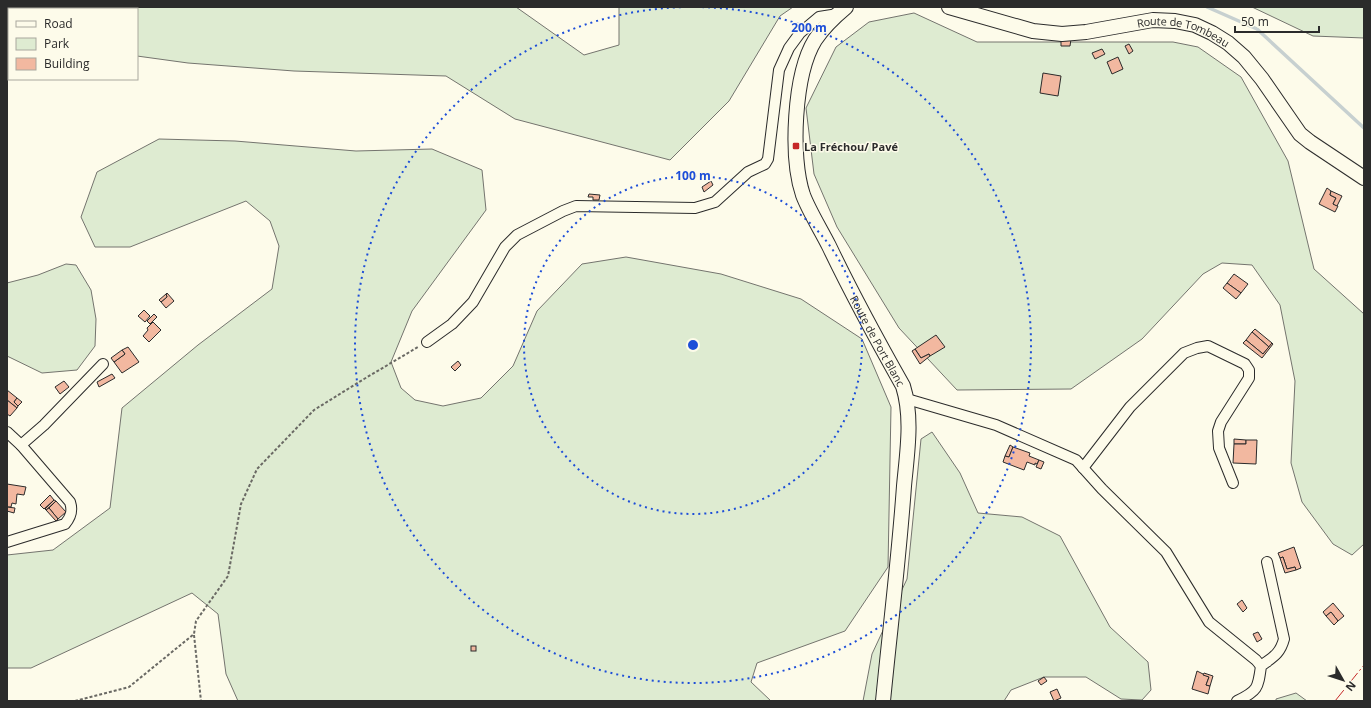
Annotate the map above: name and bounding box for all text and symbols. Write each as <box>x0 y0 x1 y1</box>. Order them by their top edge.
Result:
legend <box>8 8 138 80</box>
scale bar <box>1235 8 1319 34</box>
street label: Route de Tombeau <box>1135 12 1233 50</box>
text: 50 m <box>1241 13 1269 30</box>
text: Road <box>44 15 73 32</box>
text: 200 m <box>791 19 827 36</box>
text: Park <box>44 35 70 52</box>
text: Building <box>44 55 90 72</box>
place label: La Fréchou/ Pavé <box>804 139 898 154</box>
marker: La Fréchou/ Pavé <box>791 141 801 151</box>
text: 100 m <box>675 167 711 184</box>
street label: Route de Port Blanc <box>847 293 909 389</box>
centre of rings <box>686 338 700 352</box>
north arrow <box>1323 660 1363 700</box>
text: N <box>1343 678 1360 695</box>

